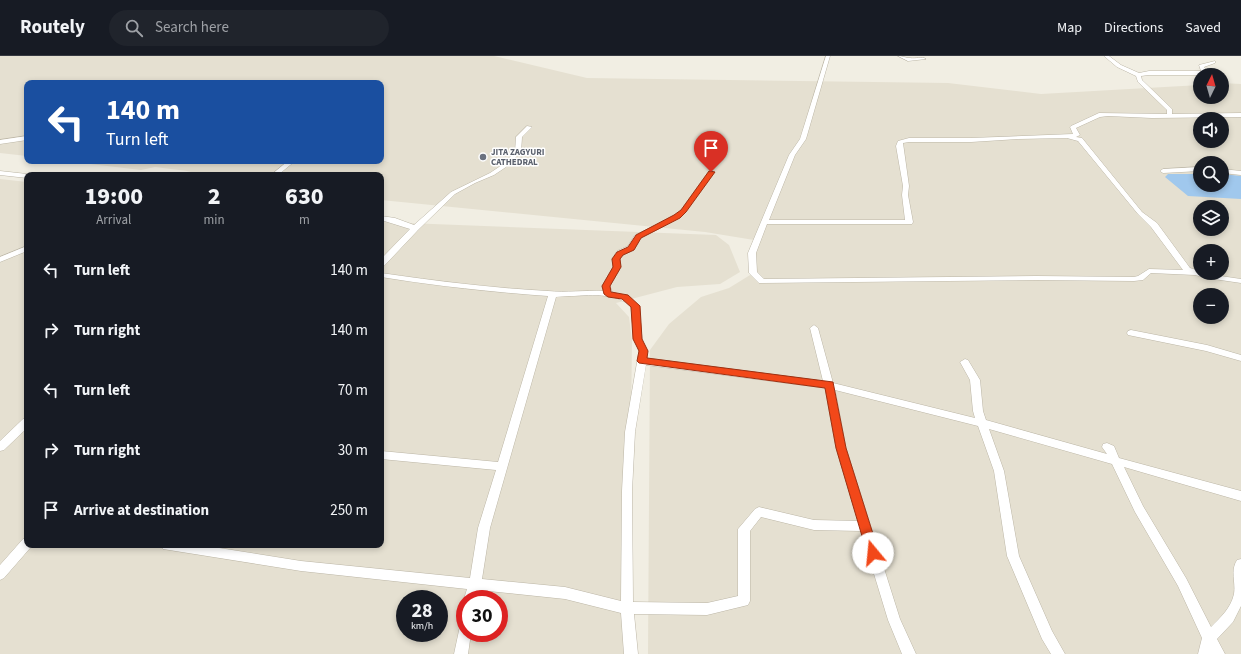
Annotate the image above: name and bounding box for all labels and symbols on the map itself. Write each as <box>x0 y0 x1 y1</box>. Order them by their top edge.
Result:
north arrow <box>1193 68 1229 104</box>
pin <box>694 131 728 172</box>
place label: JITA ZAGYURI CATHEDRAL <box>491 146 545 169</box>
marker: JITA ZAGYURI CATHEDRAL <box>478 152 488 162</box>
position arrow <box>852 532 894 574</box>
speed limit sign: 30 <box>456 590 508 642</box>

